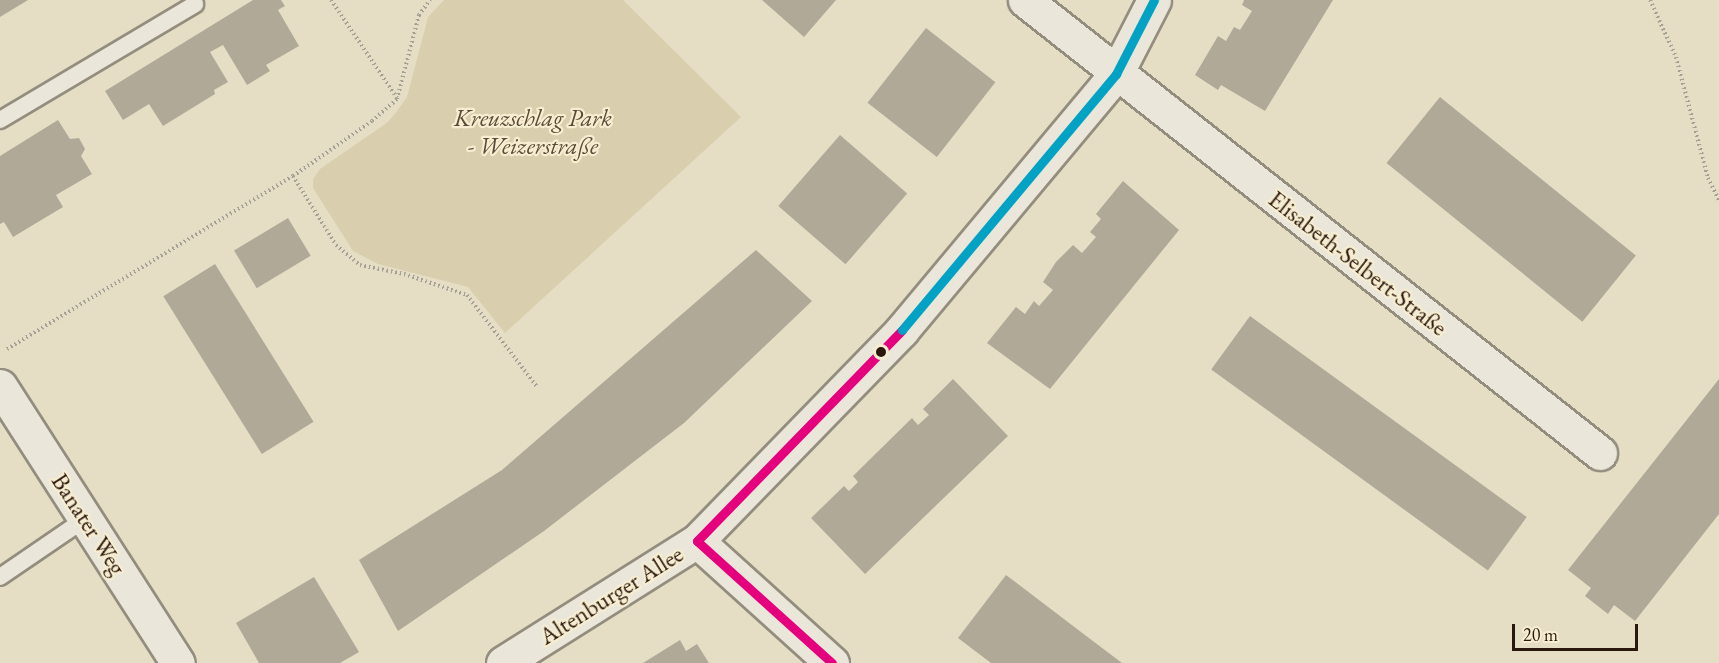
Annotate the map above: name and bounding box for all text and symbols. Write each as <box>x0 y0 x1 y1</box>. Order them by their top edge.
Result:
park label: Kreuzschlag Park - Weizerstraße <box>454 104 612 160</box>
street label: Elisabeth-Selbert-Straße <box>1263 184 1453 342</box>
unlabelled marker <box>875 346 887 358</box>
street label: Banater Weg <box>46 468 132 580</box>
street label: Altenburger Allee <box>534 539 688 651</box>
scale bar <box>1515 612 1641 650</box>
text: 20 m <box>1523 623 1558 646</box>

